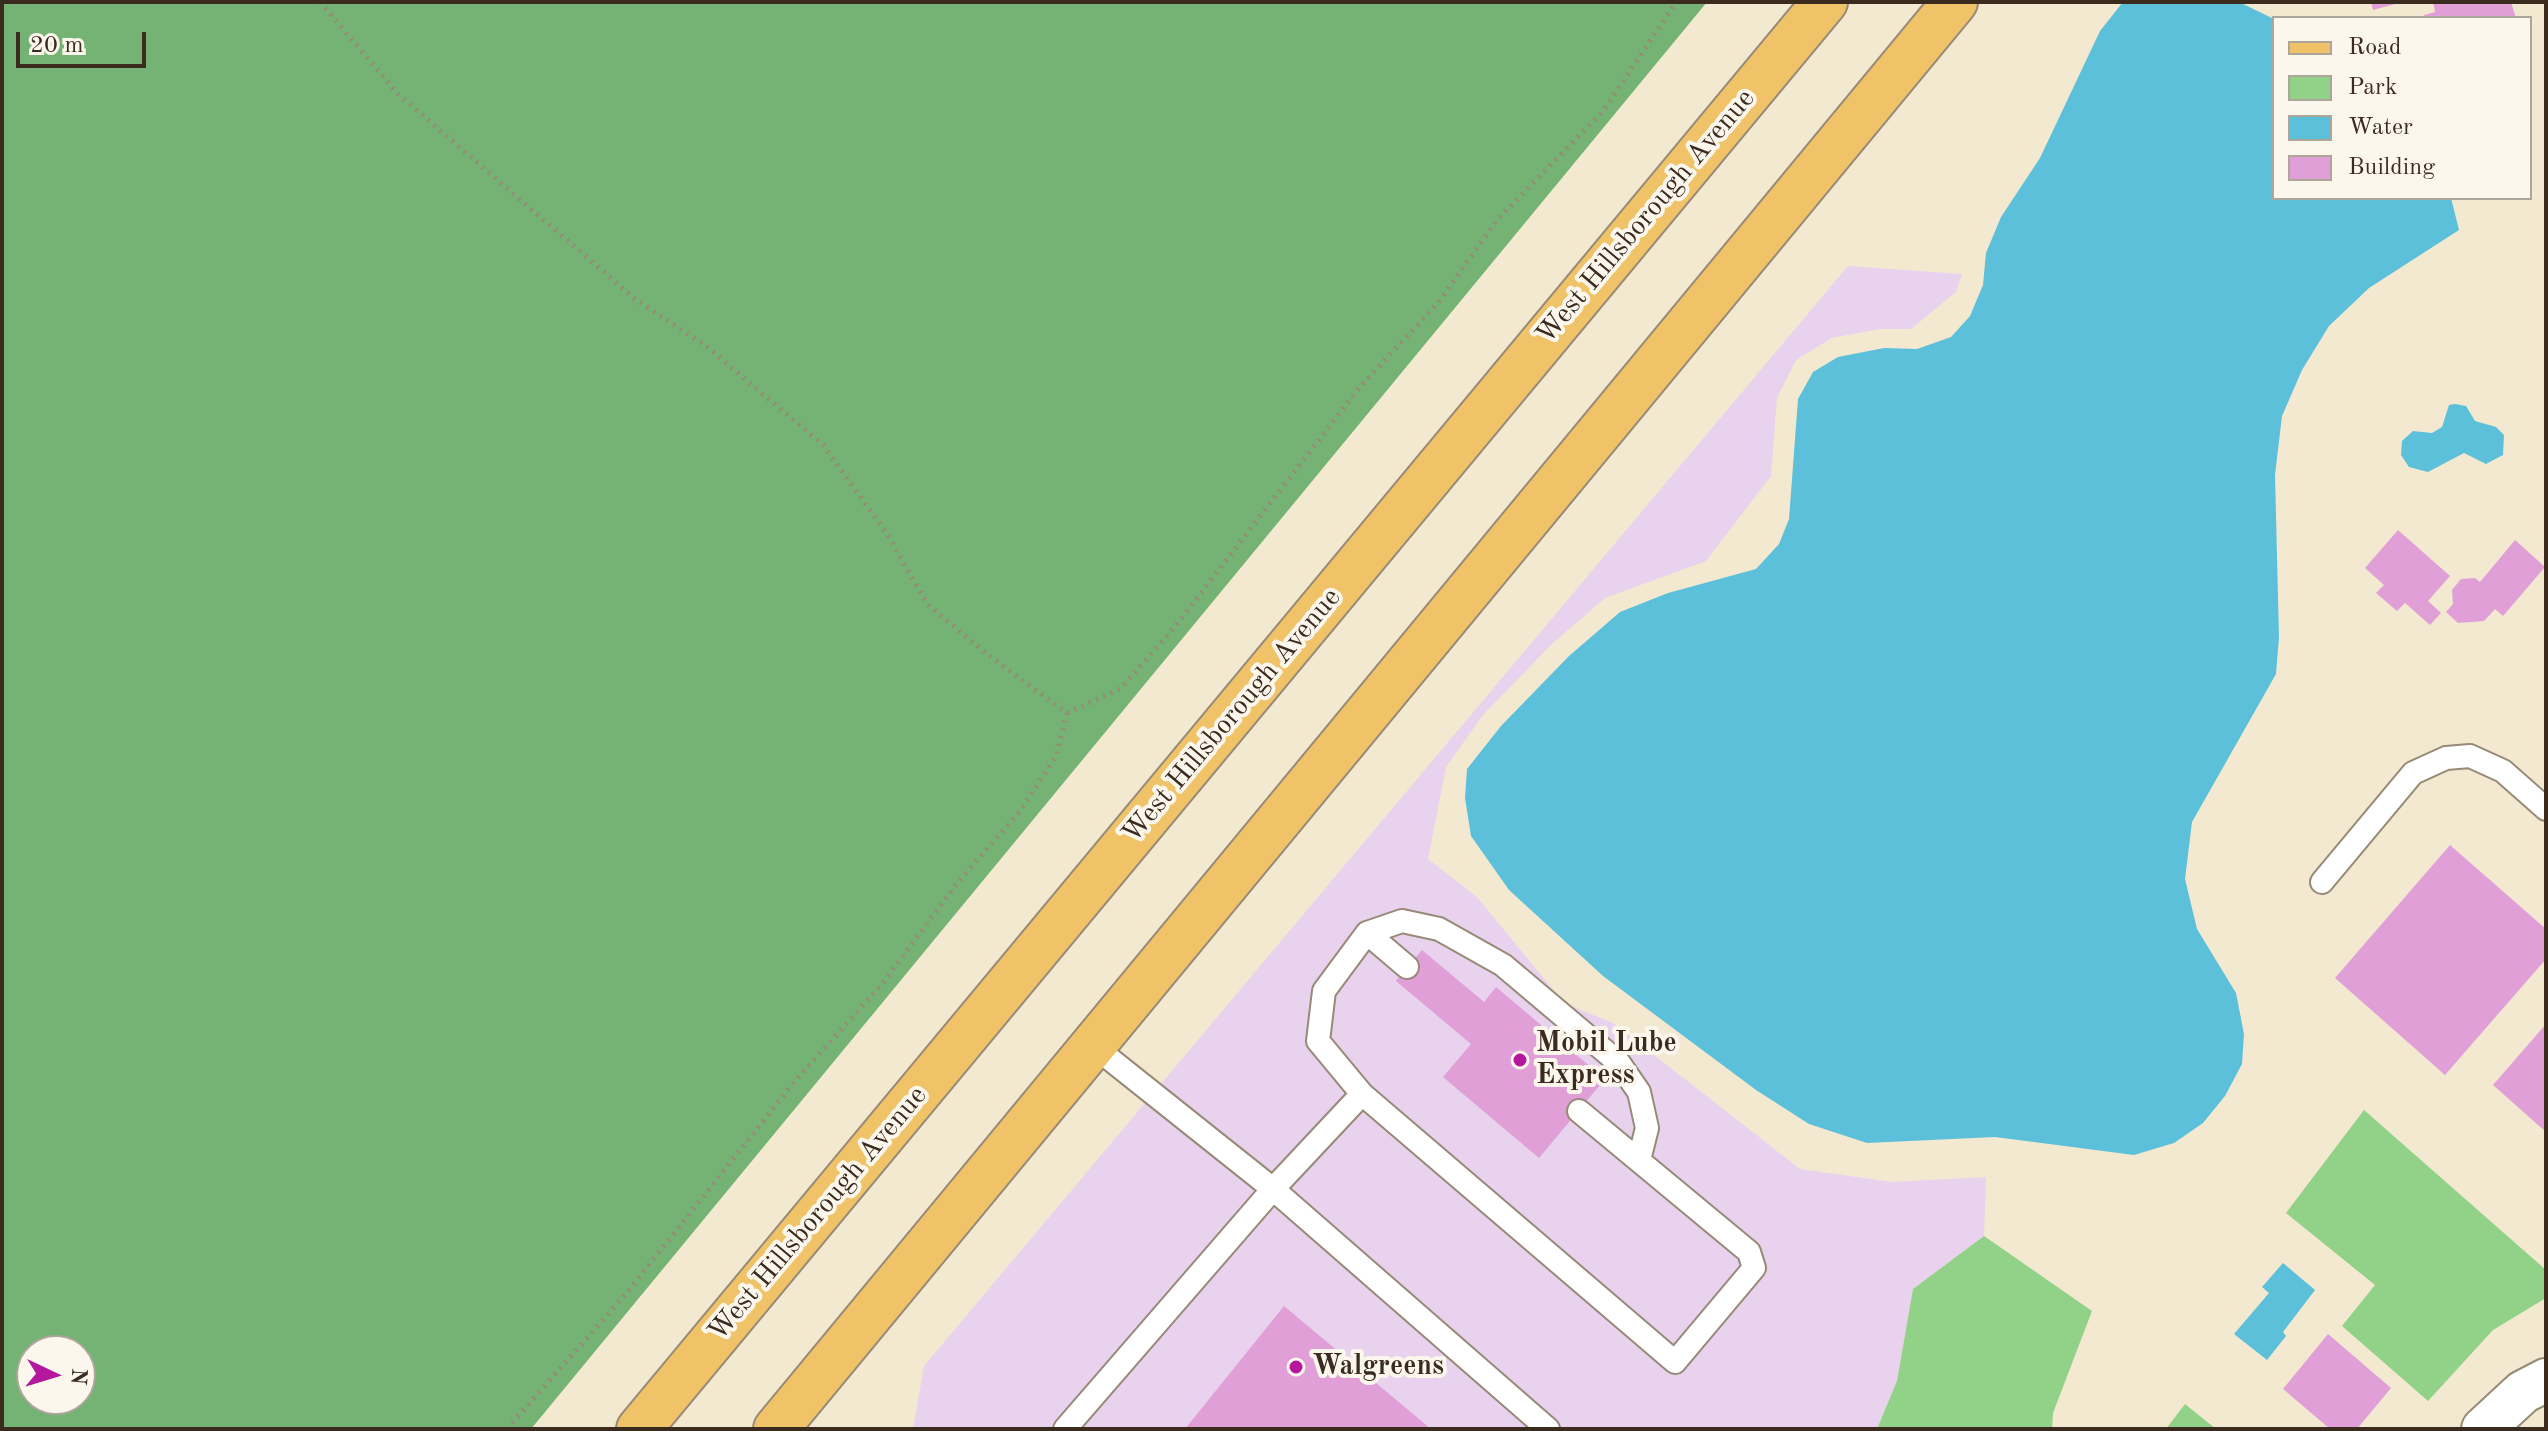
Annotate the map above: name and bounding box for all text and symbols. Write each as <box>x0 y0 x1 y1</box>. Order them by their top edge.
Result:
scale bar <box>20 16 150 66</box>
legend <box>2272 16 2532 200</box>
text: 20 m <box>30 34 84 58</box>
text: Road <box>2348 36 2401 60</box>
text: Park <box>2348 76 2397 100</box>
street label: West Hillsborough Avenue <box>1529 83 1763 351</box>
text: Water <box>2348 116 2413 140</box>
text: Building <box>2348 156 2435 180</box>
street label: West Hillsborough Avenue <box>1115 582 1349 850</box>
place label: Mobil Lube Express <box>1536 1027 1677 1093</box>
marker: Mobil Lube Express <box>1511 1051 1529 1069</box>
street label: West Hillsborough Avenue <box>701 1080 935 1348</box>
north arrow <box>16 1335 96 1415</box>
place label: Walgreens <box>1312 1350 1444 1384</box>
marker: Walgreens <box>1287 1358 1305 1376</box>
text: N <box>66 1367 90 1386</box>

